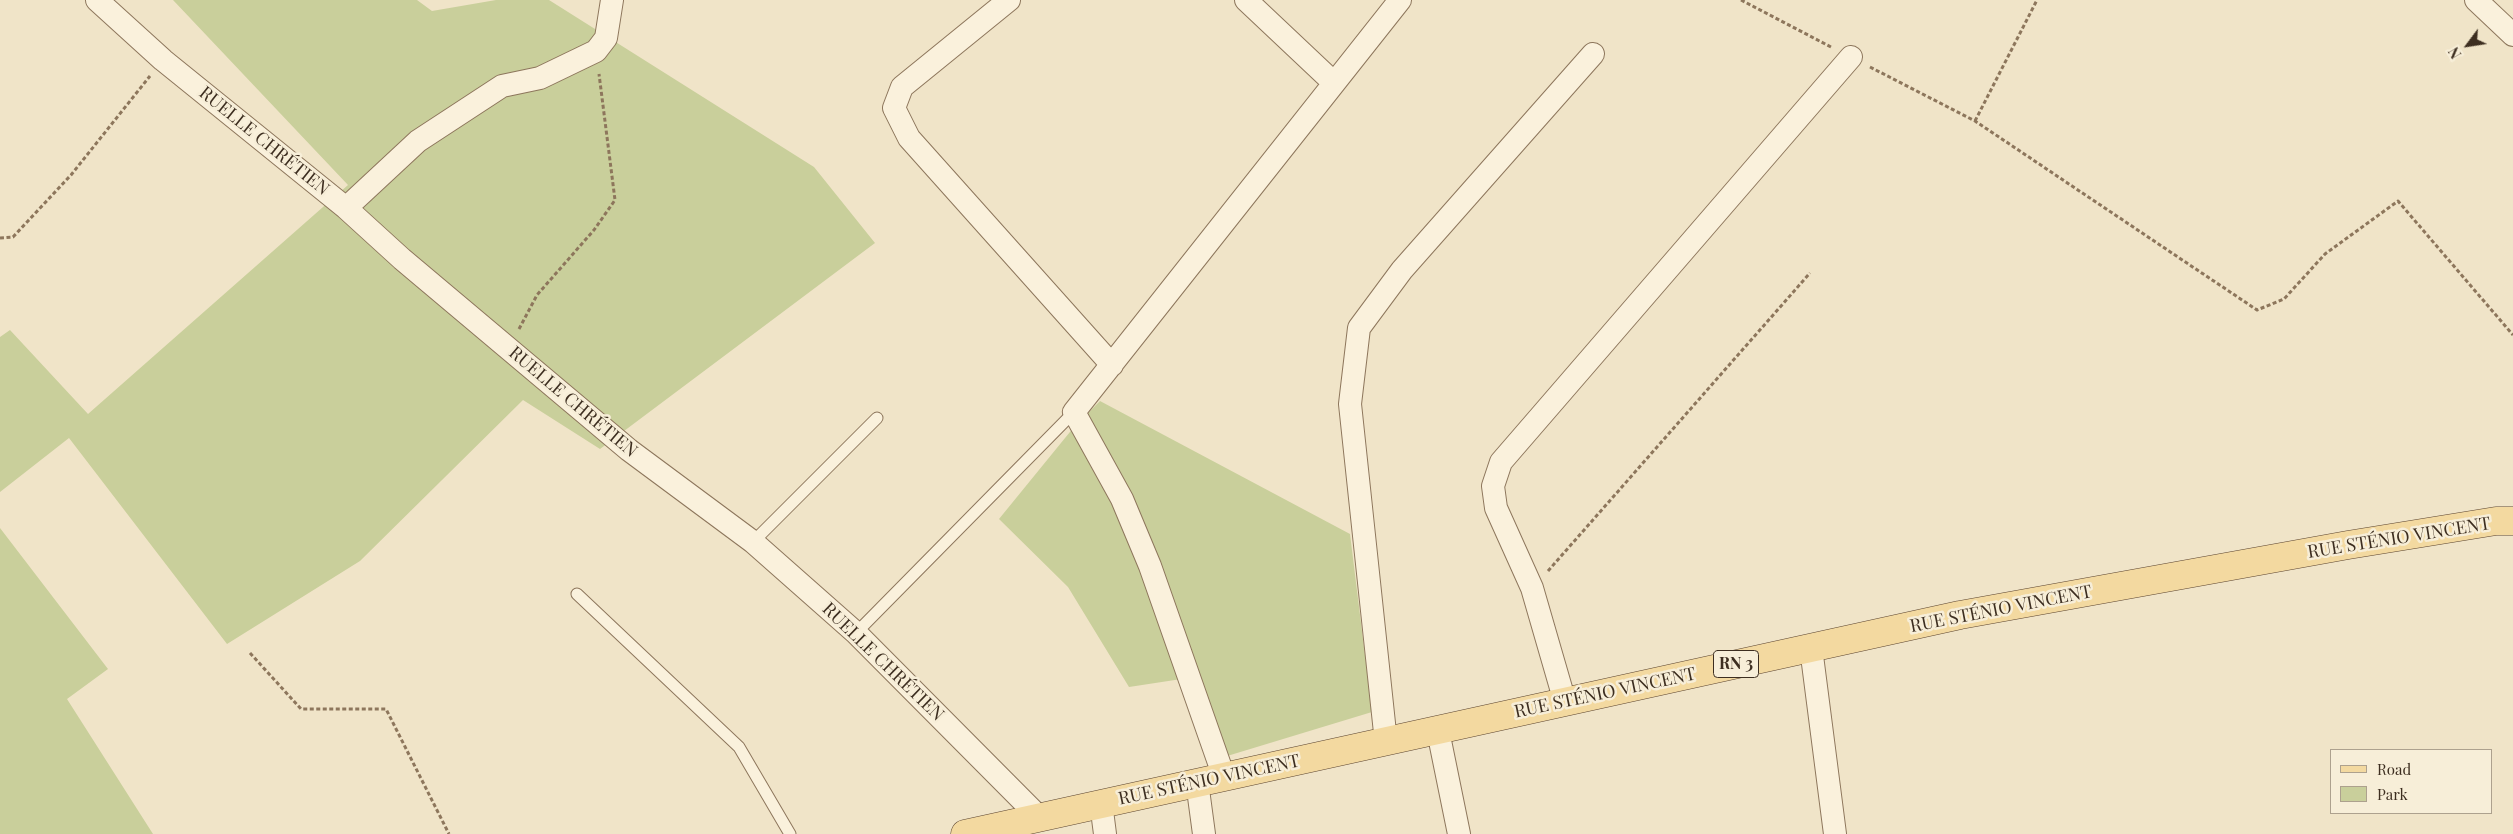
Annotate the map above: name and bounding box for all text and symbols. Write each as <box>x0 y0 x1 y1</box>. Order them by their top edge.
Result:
north arrow <box>2443 20 2493 70</box>
text: N <box>2444 44 2465 62</box>
street label: RUELLE CHRÉTIEN <box>195 82 333 200</box>
street label: RUELLE CHRÉTIEN <box>504 342 642 462</box>
street label: RUE STÉNIO VINCENT <box>2306 513 2492 563</box>
street label: RUE STÉNIO VINCENT <box>1908 581 2094 637</box>
street label: RUELLE CHRÉTIEN <box>818 598 948 726</box>
road number: RN 3 <box>1714 651 1758 678</box>
street label: RUE STÉNIO VINCENT <box>1512 663 1698 723</box>
legend <box>2330 749 2493 814</box>
street label: RUE STÉNIO VINCENT <box>1116 750 1302 810</box>
text: Road <box>2377 759 2411 779</box>
text: Park <box>2377 784 2408 804</box>

